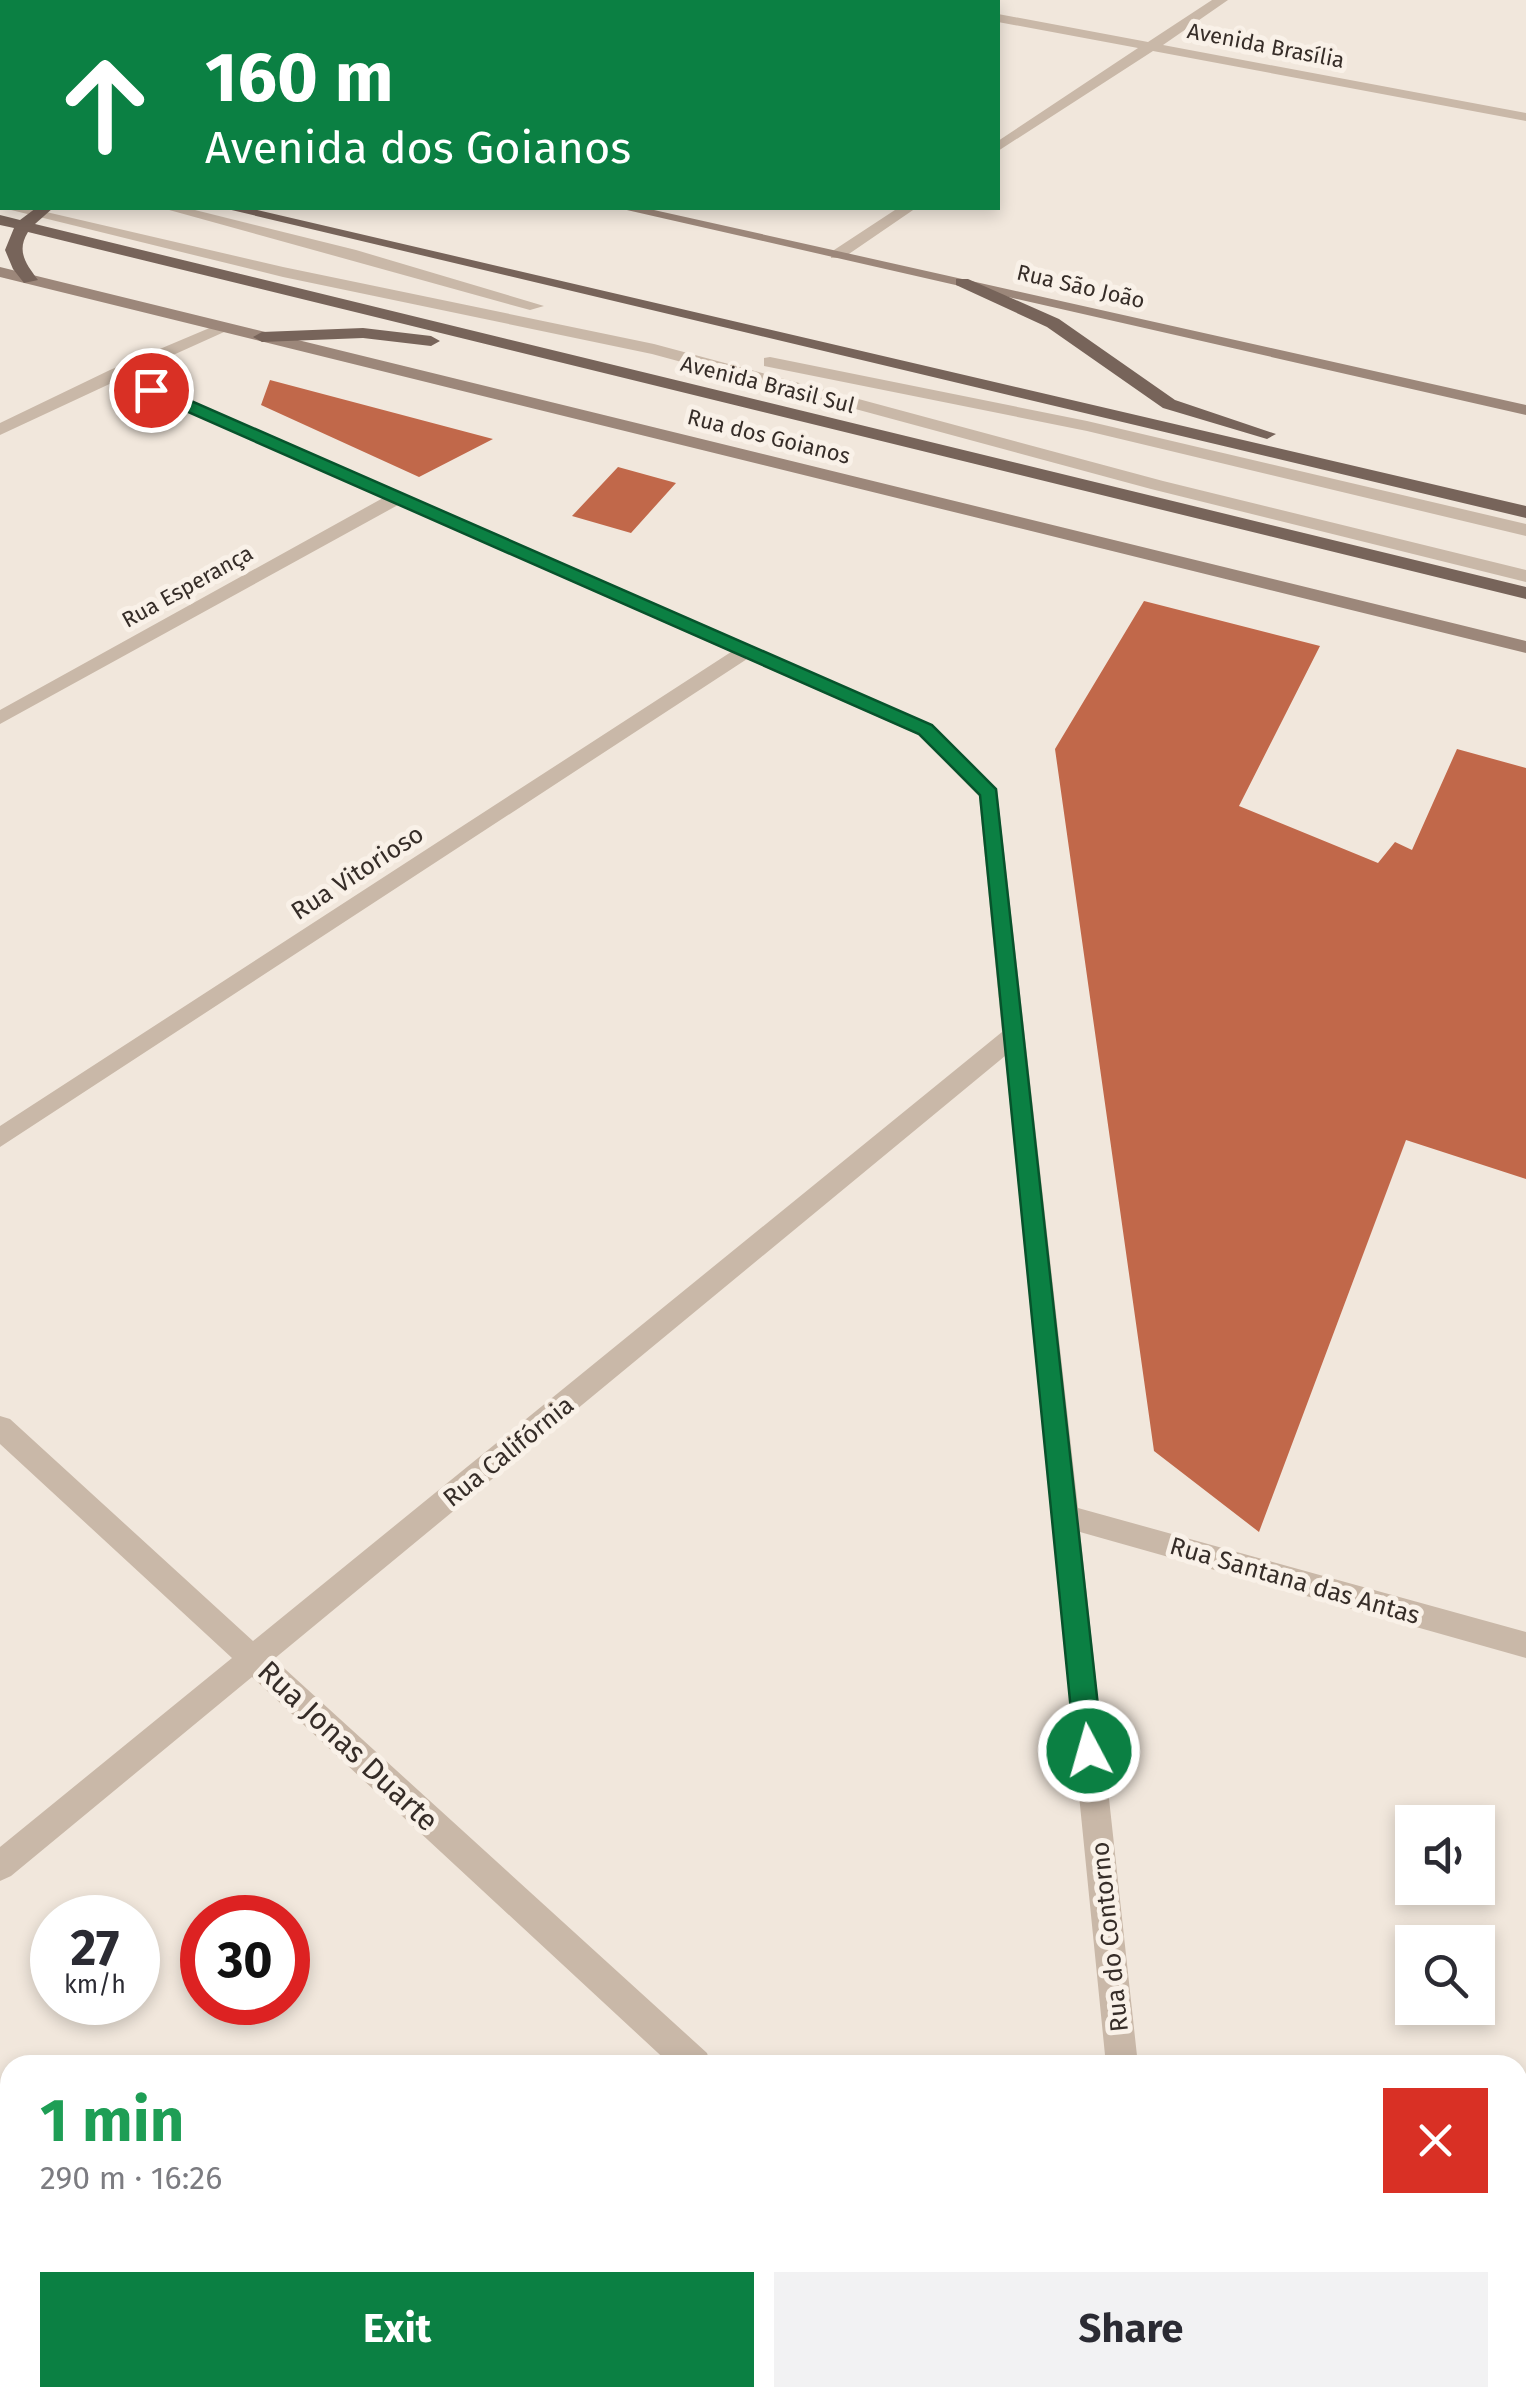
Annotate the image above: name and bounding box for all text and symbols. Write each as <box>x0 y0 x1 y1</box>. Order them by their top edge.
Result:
street label: Avenida Brasília <box>1185 17 1347 74</box>
text: 160 m <box>205 36 394 120</box>
icon: ahead <box>40 40 170 170</box>
text: Avenida dos Goianos <box>205 121 631 175</box>
street label: Rua São João <box>1014 259 1148 314</box>
pin <box>109 348 194 433</box>
street label: Avenida Brasil Sul <box>678 350 858 419</box>
icon: arrive <box>124 363 179 418</box>
street label: Rua dos Goianos <box>685 403 853 470</box>
street label: Rua Esperança <box>117 539 258 634</box>
street label: Rua Vitorioso <box>286 819 429 927</box>
street label: Rua Califórnia <box>437 1390 580 1513</box>
street label: Rua Santana das Antas <box>1166 1531 1423 1631</box>
street label: Rua Jonas Duarte <box>250 1653 446 1839</box>
position arrow <box>1037 1699 1141 1803</box>
map controls <box>1395 1805 1495 2025</box>
button: sound <box>1395 1805 1495 1905</box>
street label: Rua do Contorno <box>1085 1840 1135 2033</box>
speed limit sign: 30 <box>180 1895 310 2025</box>
text: 27 <box>71 1918 119 1978</box>
button: search <box>1395 1925 1495 2025</box>
text: km/h <box>64 1970 126 2000</box>
text: 1 min <box>40 2085 184 2157</box>
button: close <box>1383 2088 1488 2193</box>
text: 290 m · 16:26 <box>40 2159 222 2197</box>
button: Exit <box>40 2272 754 2387</box>
button: Share <box>774 2272 1488 2387</box>

